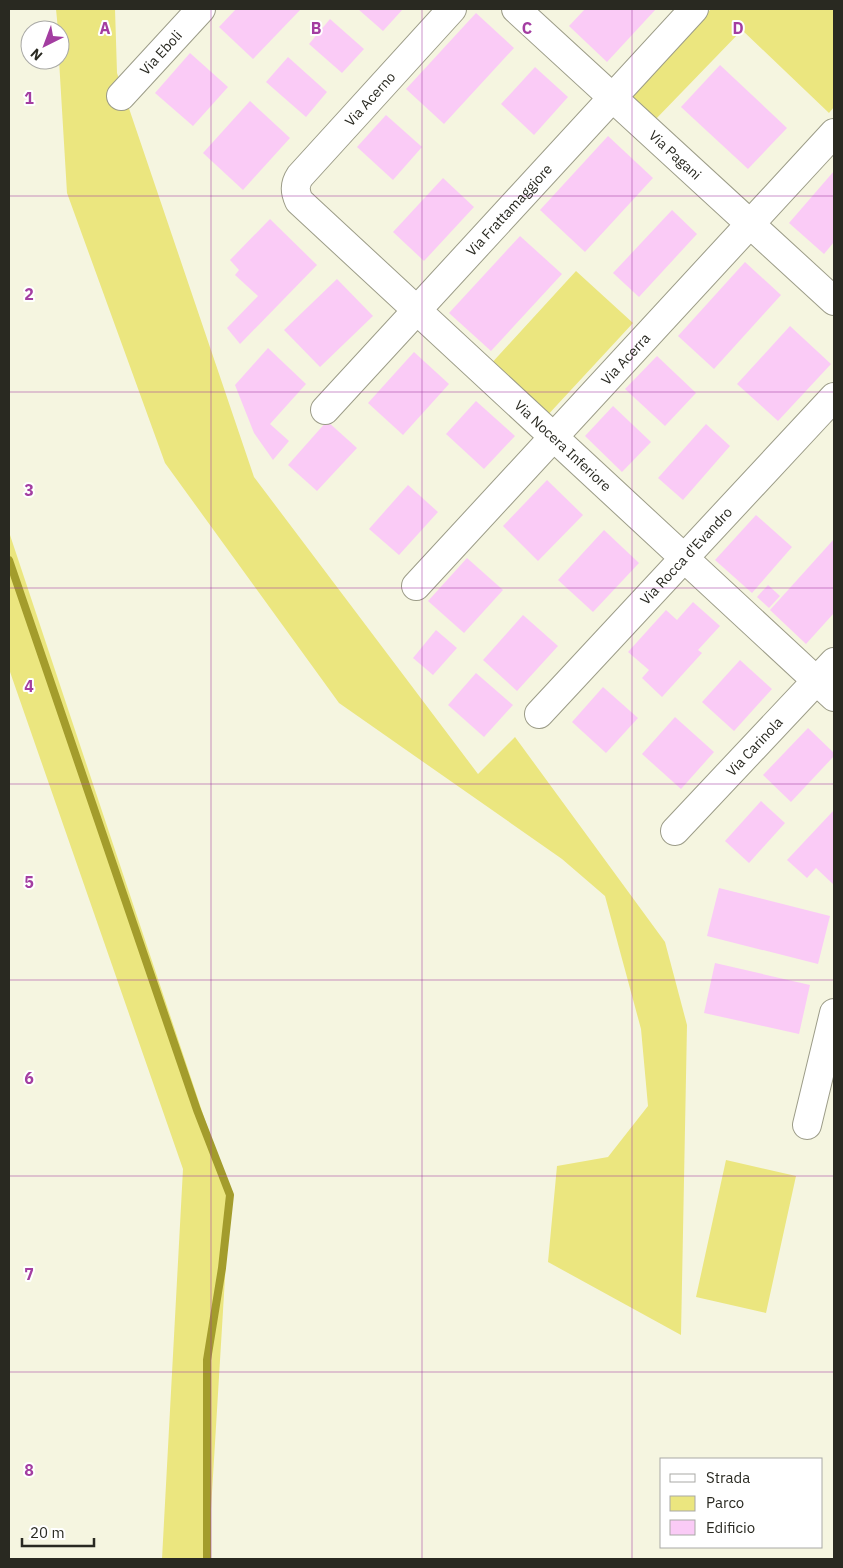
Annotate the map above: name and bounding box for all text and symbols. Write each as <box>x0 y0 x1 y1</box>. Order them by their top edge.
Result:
text: A <box>100 18 111 38</box>
text: B <box>311 18 322 38</box>
text: C <box>522 18 532 38</box>
text: D <box>732 18 744 38</box>
north arrow <box>20 20 70 70</box>
street label: Via Eboli <box>136 27 186 79</box>
text: N <box>27 45 46 65</box>
street label: Via Acerno <box>341 68 399 130</box>
text: 1 <box>24 88 34 108</box>
street label: Via Pagani <box>645 126 705 184</box>
street label: Via Frattamaggiore <box>462 160 556 260</box>
text: 2 <box>24 284 34 304</box>
street label: Via Acerra <box>597 329 654 389</box>
street label: Via Nocera Inferiore <box>511 396 615 495</box>
text: 3 <box>24 480 34 500</box>
street label: Via Rocca d'Evandro <box>636 503 736 609</box>
text: 4 <box>24 676 34 696</box>
street label: Via Carinola <box>722 713 787 780</box>
text: 5 <box>24 872 34 892</box>
text: 6 <box>24 1068 34 1088</box>
text: 7 <box>24 1264 34 1284</box>
legend <box>660 1458 823 1548</box>
text: 8 <box>24 1460 34 1480</box>
text: Strada <box>706 1468 750 1487</box>
text: Parco <box>706 1493 744 1512</box>
scale bar <box>22 1516 95 1548</box>
text: Edificio <box>706 1518 755 1537</box>
text: 20 m <box>30 1523 65 1542</box>

